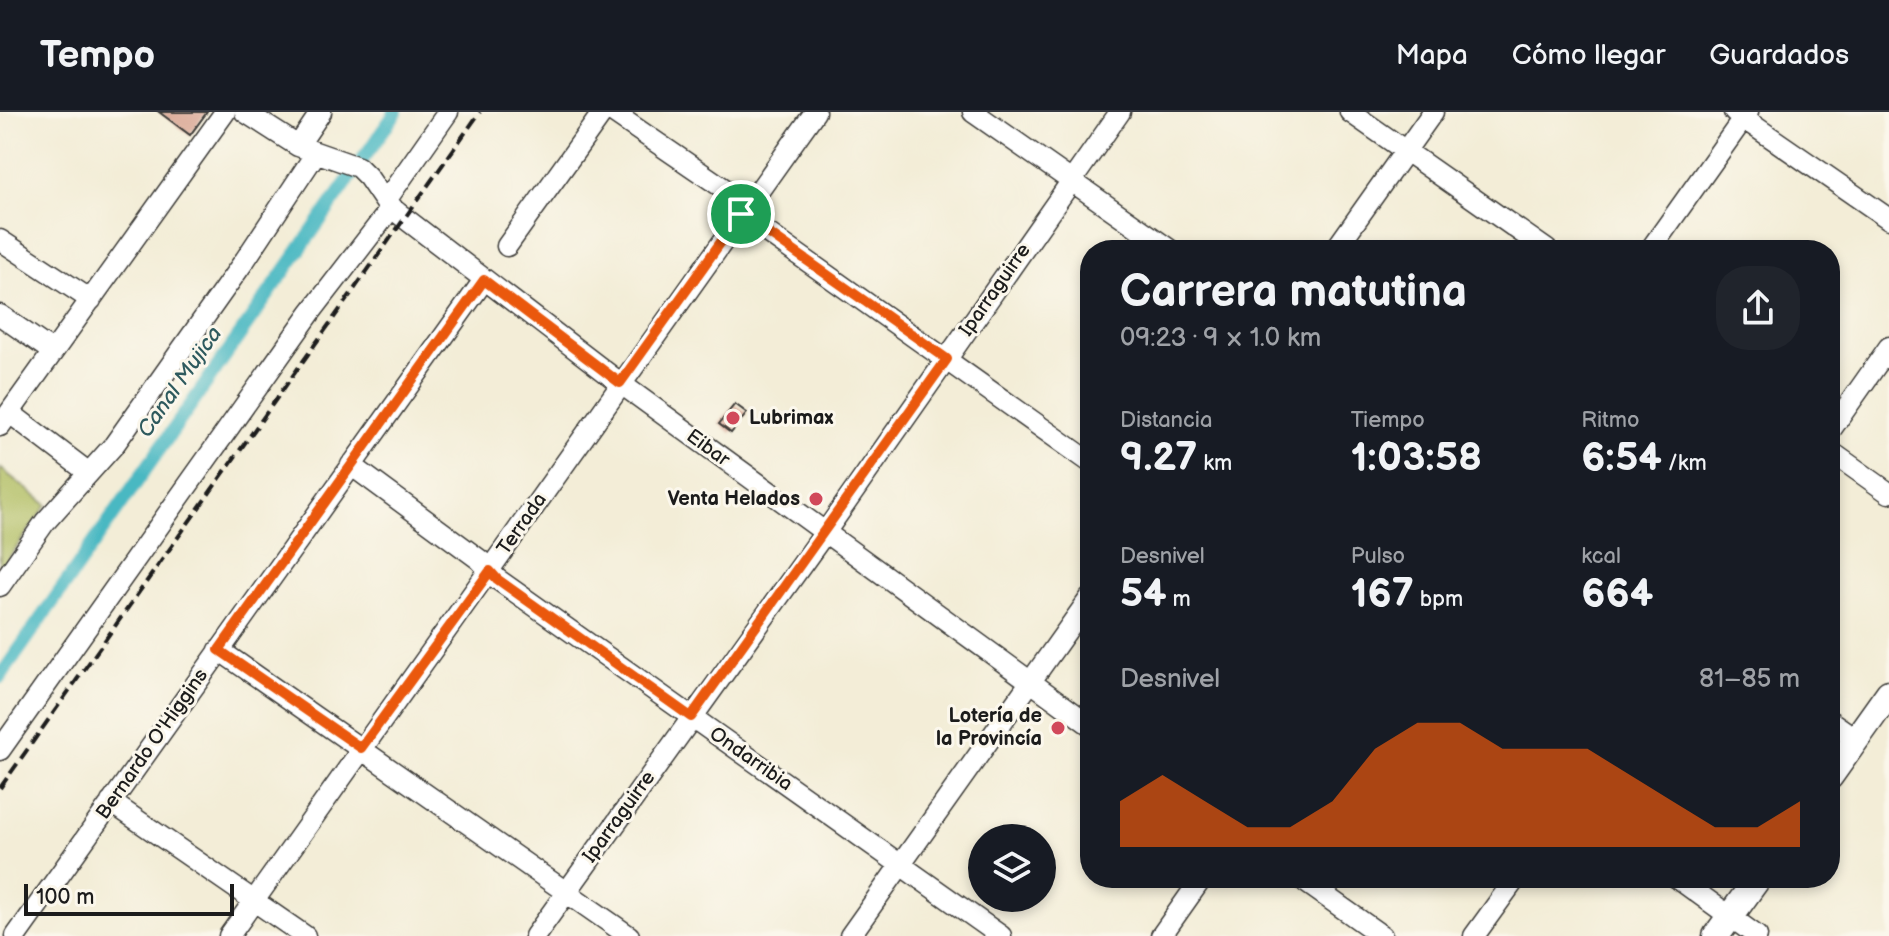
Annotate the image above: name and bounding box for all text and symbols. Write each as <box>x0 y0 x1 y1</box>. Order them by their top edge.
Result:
text: Tempo <box>40 33 155 78</box>
text: Mapa <box>1396 39 1468 72</box>
text: Cómo llegar <box>1512 39 1665 72</box>
text: Guardados <box>1709 39 1849 72</box>
pin <box>707 180 775 248</box>
icon: arrive <box>719 192 763 236</box>
street label: Iparraguirre <box>954 239 1036 341</box>
text: Carrera matutina <box>1120 266 1467 319</box>
button: share <box>1716 266 1800 350</box>
water label: Canal Mujica <box>132 321 228 443</box>
text: 09:23 · 9 × 1.0 km <box>1120 323 1321 354</box>
place label: Lubrimax <box>749 406 833 430</box>
text: Distancia <box>1120 407 1212 434</box>
text: Tiempo <box>1351 407 1425 434</box>
text: Ritmo <box>1581 407 1640 434</box>
marker: Lubrimax <box>724 409 742 427</box>
street label: Eibar <box>682 424 735 472</box>
text: 9.27 <box>1120 434 1197 482</box>
text: 1:03:58 <box>1351 434 1482 482</box>
text: 6:54 <box>1581 434 1662 482</box>
text: km <box>1197 450 1232 477</box>
text: /km <box>1662 450 1707 477</box>
place label: Venta Helados <box>668 487 800 511</box>
street label: Terrada <box>492 488 552 560</box>
marker: Venta Helados <box>807 490 825 508</box>
text: Desnivel <box>1120 543 1205 570</box>
text: Pulso <box>1351 543 1405 570</box>
text: kcal <box>1581 543 1621 570</box>
text: 54 <box>1120 570 1167 618</box>
text: 167 <box>1351 570 1414 618</box>
text: 664 <box>1581 570 1653 618</box>
text: m <box>1167 586 1191 613</box>
text: bpm <box>1414 586 1463 613</box>
street label: Bernardo O'Higgins <box>91 664 213 824</box>
text: Desnivel <box>1120 664 1220 695</box>
text: 81–85 m <box>1699 664 1800 695</box>
place label: Lotería de la Provincía <box>936 704 1042 751</box>
marker: Lotería de la Provincía <box>1049 719 1067 737</box>
street label: Ondarribia <box>705 722 797 796</box>
street label: Iparraguirre <box>578 766 660 868</box>
map controls <box>968 824 1056 912</box>
button: layers <box>968 824 1056 912</box>
scale bar <box>24 880 234 916</box>
text: 100 m <box>36 884 95 911</box>

